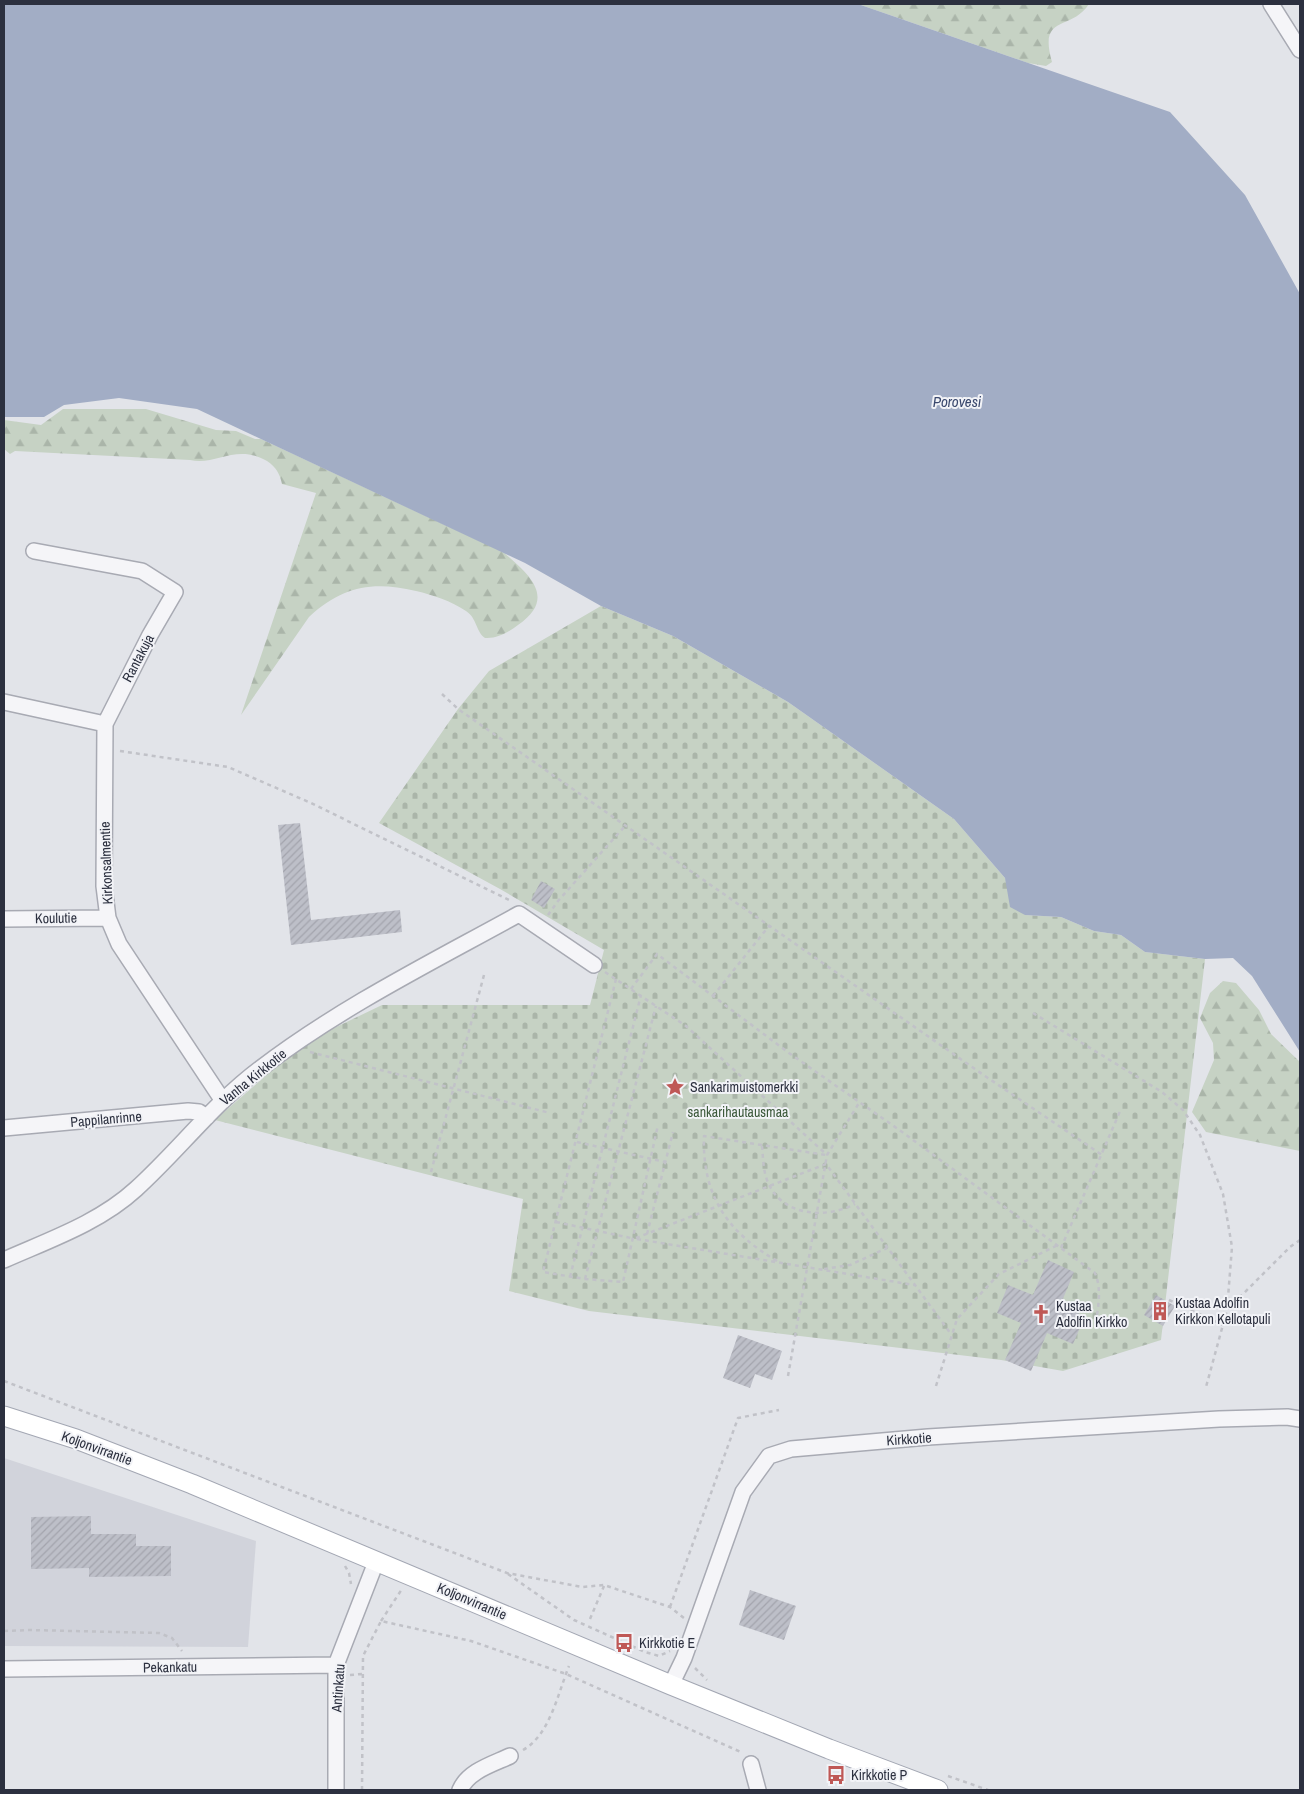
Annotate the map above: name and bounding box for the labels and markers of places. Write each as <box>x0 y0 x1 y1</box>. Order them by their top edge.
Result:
place icon: Sankarimuistomerkki <box>664 1076 686 1098</box>
place label: Sankarimuistomerkki <box>690 1078 798 1096</box>
place label: Kustaa Adolfin Kirkkon Kellotapuli <box>1175 1294 1271 1328</box>
place label: Kustaa Adolfin Kirkko <box>1055 1297 1127 1331</box>
building icon: Kustaa Adolfin Kirkkon Kellotapuli <box>1149 1300 1171 1322</box>
church icon: Kustaa Adolfin Kirkko <box>1030 1303 1052 1325</box>
bus stop icon: Kirkkotie E <box>613 1632 635 1654</box>
place label: Kirkkotie E <box>639 1634 695 1652</box>
bus stop icon: Kirkkotie P <box>825 1764 847 1786</box>
place label: Kirkkotie P <box>851 1766 907 1784</box>

